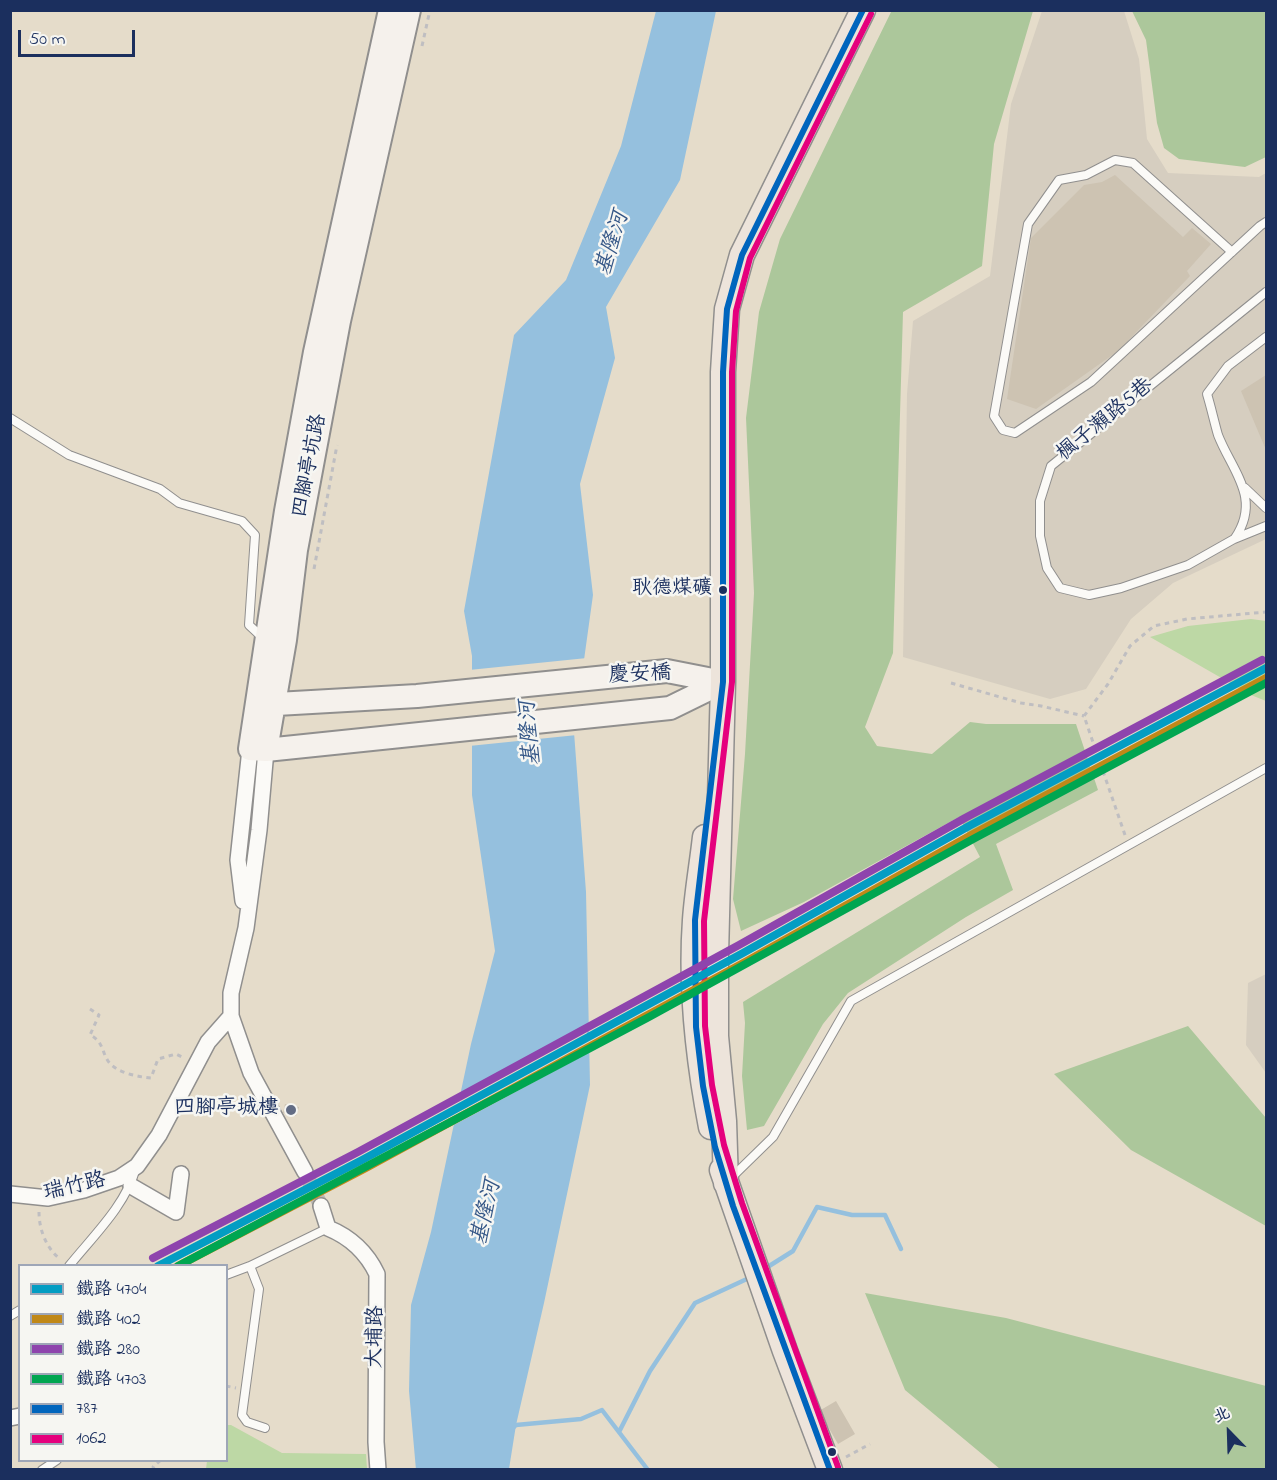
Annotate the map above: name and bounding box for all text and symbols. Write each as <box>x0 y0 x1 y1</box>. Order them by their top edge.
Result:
scale bar <box>21 18 138 56</box>
text: 50 m <box>29 27 66 53</box>
water label: 基隆河 <box>592 209 636 279</box>
street label: 楓子瀨路5巷 <box>1053 374 1159 468</box>
street label: 四腳亭坑路 <box>289 412 333 520</box>
place label: 耿德煤礦 <box>632 578 712 602</box>
marker: 耿德煤礦 <box>717 584 729 596</box>
street label: 慶安橋 <box>608 662 672 690</box>
water label: 基隆河 <box>516 699 548 767</box>
place label: 四腳亭城樓 <box>174 1097 279 1123</box>
marker: 四腳亭城樓 <box>284 1103 298 1117</box>
street label: 瑞竹路 <box>41 1169 109 1207</box>
water label: 基隆河 <box>468 1178 508 1248</box>
legend <box>18 1264 228 1462</box>
text: 鐵路 4704 <box>76 1277 147 1303</box>
street label: 大埔路 <box>364 1305 390 1369</box>
text: 鐵路 402 <box>76 1307 141 1333</box>
text: 鐵路 280 <box>76 1337 140 1363</box>
text: 鐵路 4703 <box>76 1367 147 1393</box>
text: 787 <box>76 1396 98 1422</box>
text: 北 <box>1210 1401 1234 1430</box>
north arrow <box>1199 1402 1259 1462</box>
text: 1062 <box>76 1426 106 1452</box>
unlabelled marker <box>826 1446 838 1458</box>

